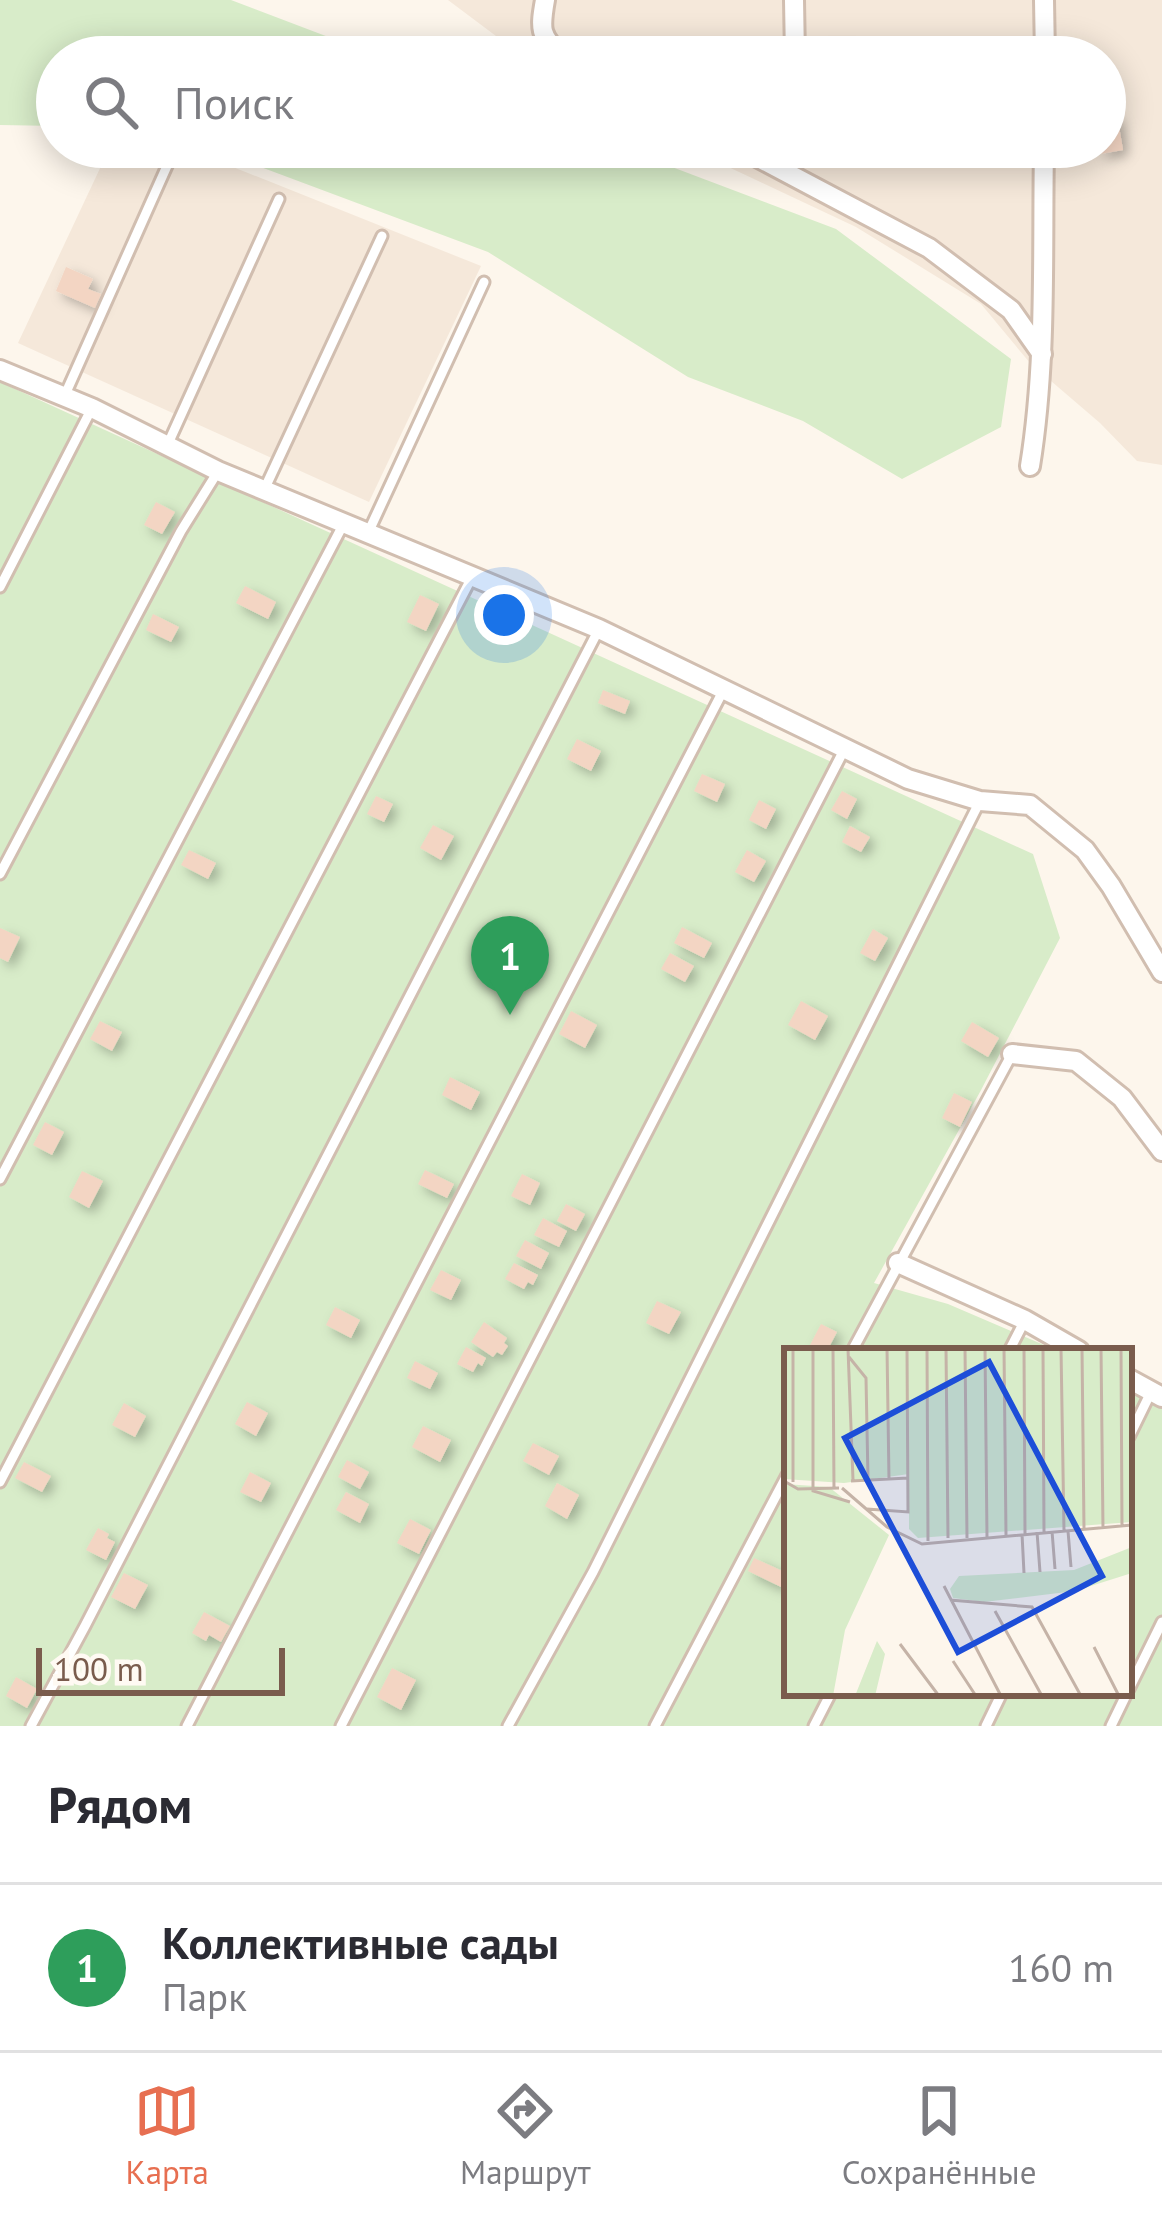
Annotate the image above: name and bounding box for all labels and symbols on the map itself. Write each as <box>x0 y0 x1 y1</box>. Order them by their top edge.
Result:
your location <box>474 585 534 645</box>
pin: 1 <box>471 916 549 1015</box>
inset map <box>784 1348 1132 1696</box>
scale bar <box>36 1642 285 1695</box>

